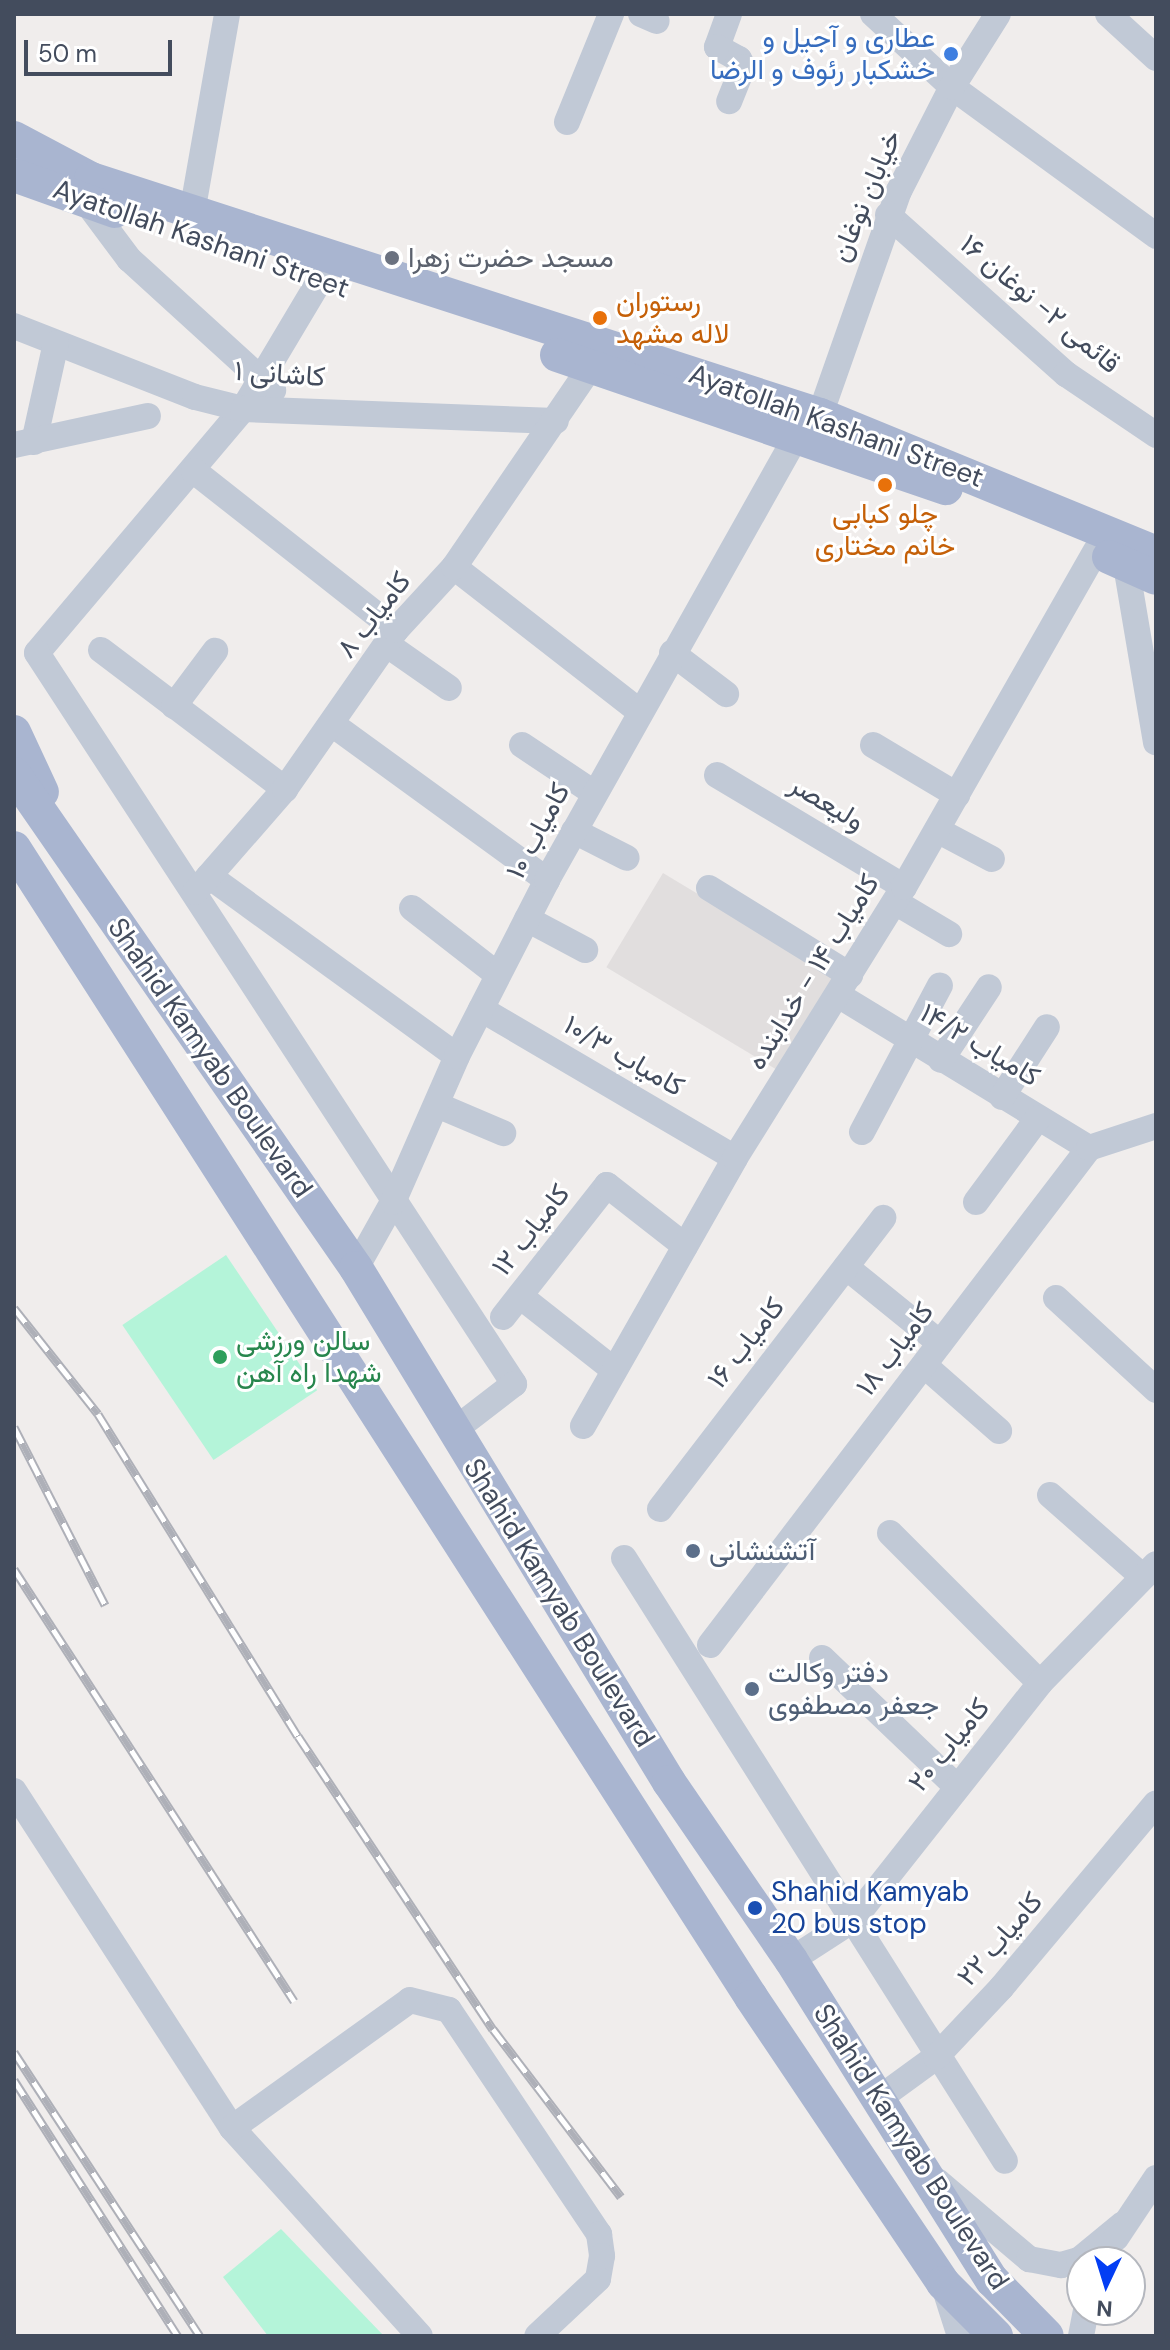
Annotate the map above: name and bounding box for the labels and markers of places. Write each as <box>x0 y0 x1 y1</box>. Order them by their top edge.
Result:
place label: عطاری و آجیل و خشکبار رئوف و الرضا <box>710 21 935 87</box>
marker: عطاری و آجیل و خشکبار رئوف و الرضا <box>942 45 960 63</box>
place label: مسجد حضرت زهرا <box>408 241 614 275</box>
marker: مسجد حضرت زهرا <box>383 249 401 267</box>
place label: رستوران لاله مشهد <box>616 285 729 351</box>
marker: رستوران لاله مشهد <box>591 309 609 327</box>
marker: چلو کبابی خانم مختاری <box>876 476 894 494</box>
place label: چلو کبابی خانم مختاری <box>815 497 955 563</box>
place label: سالن ورزشی شهدا راه آهن <box>236 1324 382 1390</box>
marker: سالن ورزشی شهدا راه آهن <box>211 1348 229 1366</box>
place label: آتشنشانی <box>709 1534 815 1568</box>
marker: آتشنشانی <box>684 1542 702 1560</box>
place label: دفتر وکالت جعفر مصطفوی <box>768 1656 939 1722</box>
marker: دفتر وکالت جعفر مصطفوی <box>743 1680 761 1698</box>
place label: Shahid Kamyab 20 bus stop <box>771 1875 969 1941</box>
marker: Shahid Kamyab 20 bus stop <box>746 1899 764 1917</box>

